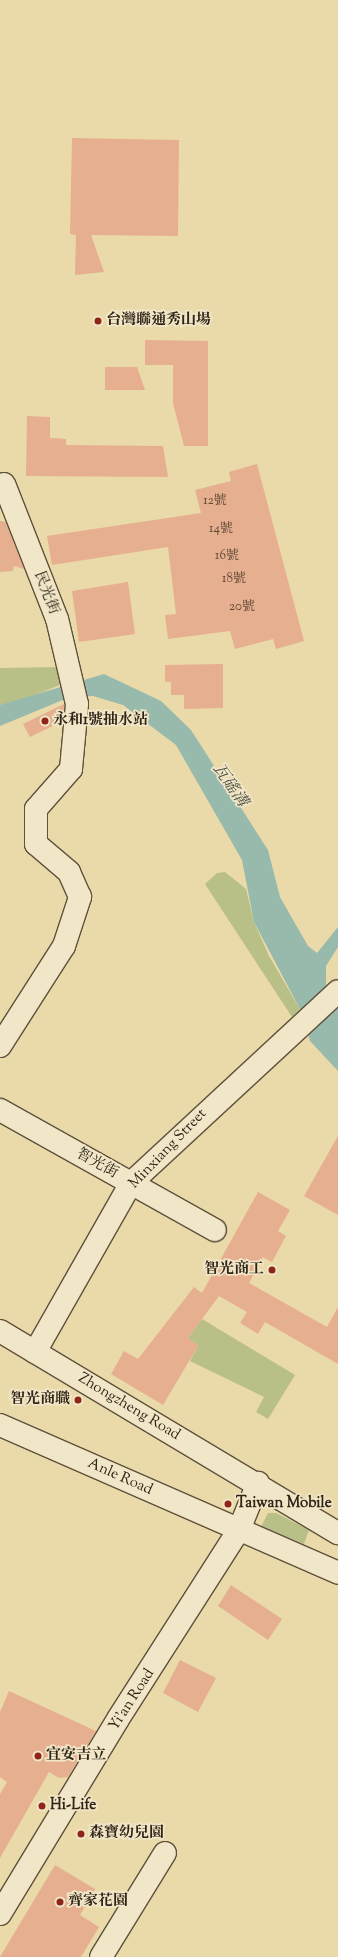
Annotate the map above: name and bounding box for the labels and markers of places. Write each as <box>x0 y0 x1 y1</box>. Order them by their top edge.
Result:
place label: 台灣聯通秀山場 <box>106 312 211 330</box>
marker: 台灣聯通秀山場 <box>93 316 103 326</box>
place label: 永和1號抽水站 <box>53 712 148 730</box>
marker: 永和1號抽水站 <box>40 716 50 726</box>
place label: 智光商工 <box>204 1261 264 1279</box>
marker: 智光商工 <box>267 1265 277 1275</box>
place label: 智光商職 <box>10 1391 70 1409</box>
marker: 智光商職 <box>73 1395 83 1405</box>
place label: Taiwan Mobile <box>236 1495 332 1513</box>
marker: Taiwan Mobile <box>223 1499 233 1509</box>
place label: 宜安吉立 <box>46 1747 106 1765</box>
marker: 宜安吉立 <box>33 1751 43 1761</box>
place label: Hi-Life <box>50 1797 96 1815</box>
marker: Hi-Life <box>37 1801 47 1811</box>
place label: 森寶幼兒園 <box>89 1825 164 1843</box>
marker: 森寶幼兒園 <box>76 1829 86 1839</box>
place label: 齊家花園 <box>68 1893 128 1911</box>
marker: 齊家花園 <box>55 1897 65 1907</box>

